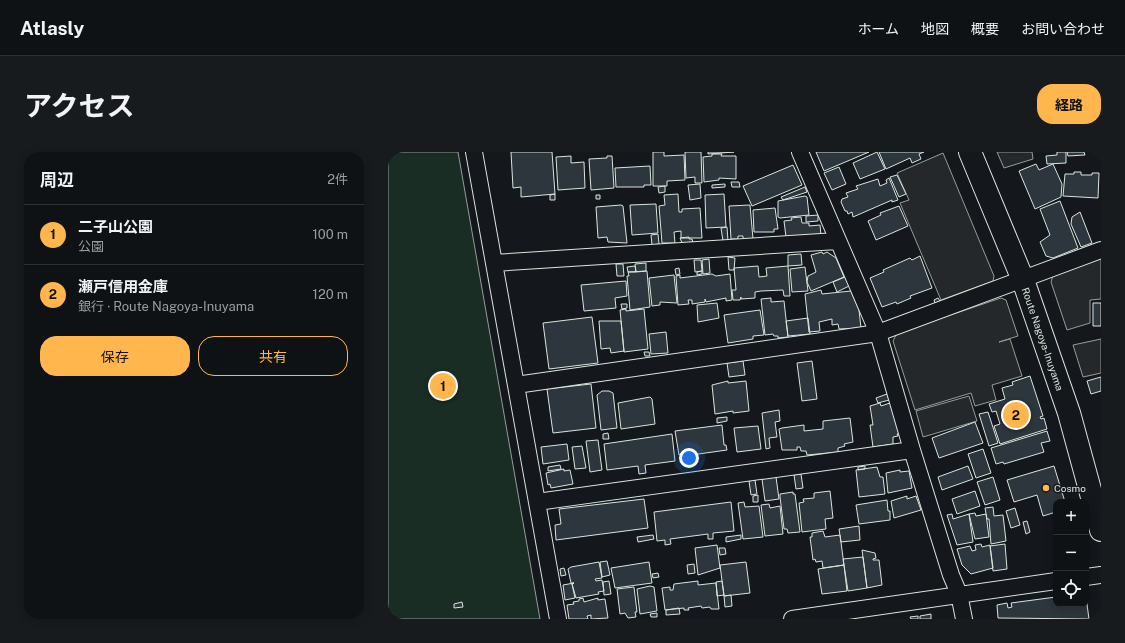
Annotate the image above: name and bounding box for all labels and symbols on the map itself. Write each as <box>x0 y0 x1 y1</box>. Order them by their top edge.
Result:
street label: Route Nagoya-Inuyama <box>1020 286 1066 392</box>
pin: 1 <box>430 371 456 401</box>
pin: 2 <box>1003 400 1029 430</box>
your location <box>679 448 699 468</box>
place label: Cosmo <box>1054 482 1086 494</box>
marker: Cosmo <box>1041 483 1051 493</box>

